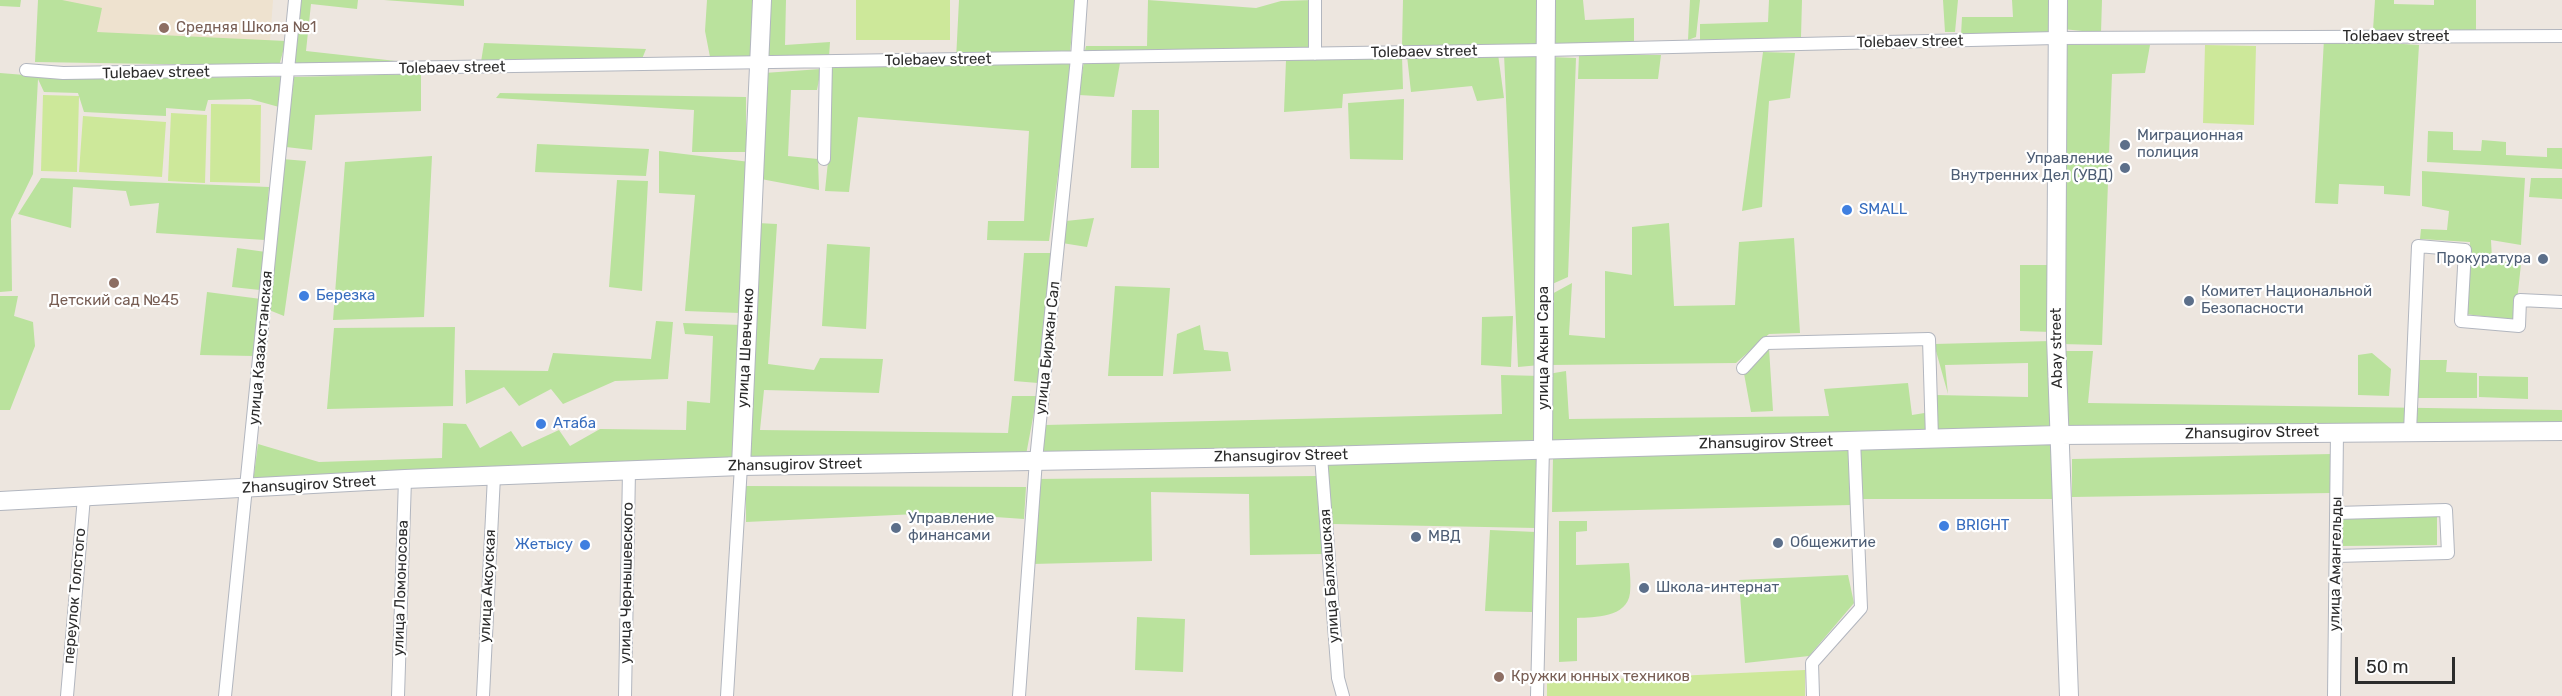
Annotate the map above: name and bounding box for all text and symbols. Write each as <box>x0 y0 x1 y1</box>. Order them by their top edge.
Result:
place label: Средняя Школа №1 <box>176 19 316 37</box>
marker: Средняя Школа №1 <box>157 21 171 35</box>
street label: Tolebaev street <box>2343 28 2449 46</box>
street label: Tolebaev street <box>1856 32 1964 52</box>
street label: Tolebaev street <box>1370 42 1478 62</box>
street label: Tolebaev street <box>884 50 992 70</box>
street label: Tolebaev street <box>398 58 506 78</box>
street label: Tulebaev street <box>102 63 210 83</box>
place label: Миграционная полиция <box>2137 127 2243 162</box>
marker: Миграционная полиция <box>2118 138 2132 152</box>
place label: Управление Внутренних Дел (УВД) <box>1950 150 2113 185</box>
marker: Управление Внутренних Дел (УВД) <box>2118 161 2132 175</box>
place label: SMALL <box>1859 201 1907 219</box>
marker: SMALL <box>1840 203 1854 217</box>
place label: Прокуратура <box>2436 250 2531 268</box>
marker: Прокуратура <box>2536 252 2550 266</box>
street label: улица Казахстанская <box>245 270 277 426</box>
marker: Детский сад №45 <box>107 276 121 290</box>
street label: улица Биржан Сал <box>1032 280 1064 416</box>
place label: Комитет Национальной Безопасности <box>2201 283 2372 318</box>
street label: улица Акын Сара <box>1535 286 1553 410</box>
place label: Березка <box>316 287 375 305</box>
street label: улица Шевченко <box>734 288 758 408</box>
marker: Березка <box>297 289 311 303</box>
place label: Детский сад №45 <box>49 292 179 310</box>
marker: Комитет Национальной Безопасности <box>2182 294 2196 308</box>
street label: Abay street <box>2047 307 2067 389</box>
place label: Атаба <box>553 415 596 433</box>
marker: Атаба <box>534 417 548 431</box>
street label: Zhansugirov Street <box>2185 423 2319 443</box>
street label: Zhansugirov Street <box>1699 433 1833 453</box>
street label: Zhansugirov Street <box>1214 446 1348 466</box>
street label: Zhansugirov Street <box>728 455 862 475</box>
street label: Zhansugirov Street <box>242 473 376 497</box>
street label: улица Амангельды <box>2326 496 2346 632</box>
street label: улица Чернышевского <box>617 502 637 664</box>
street label: улица Балхашская <box>1316 508 1344 644</box>
place label: Управление финансами <box>908 510 995 545</box>
place label: BRIGHT <box>1956 517 2010 535</box>
marker: BRIGHT <box>1937 519 1951 533</box>
street label: улица Ломоносова <box>390 520 412 656</box>
marker: Управление финансами <box>889 521 903 535</box>
street label: переулок Толстого <box>60 527 90 665</box>
place label: МВД <box>1428 528 1461 546</box>
street label: улица Аксуская <box>476 529 500 643</box>
marker: МВД <box>1409 530 1423 544</box>
place label: Общежитие <box>1790 534 1876 552</box>
place label: Жетысу <box>515 536 573 554</box>
marker: Общежитие <box>1771 536 1785 550</box>
marker: Жетысу <box>578 538 592 552</box>
place label: Школа-интернат <box>1656 579 1779 597</box>
marker: Школа-интернат <box>1637 581 1651 595</box>
scale bar <box>2358 645 2458 683</box>
text: 50 m <box>2366 656 2409 678</box>
place label: Кружки юнных техников <box>1511 668 1690 686</box>
marker: Кружки юнных техников <box>1492 670 1506 684</box>

